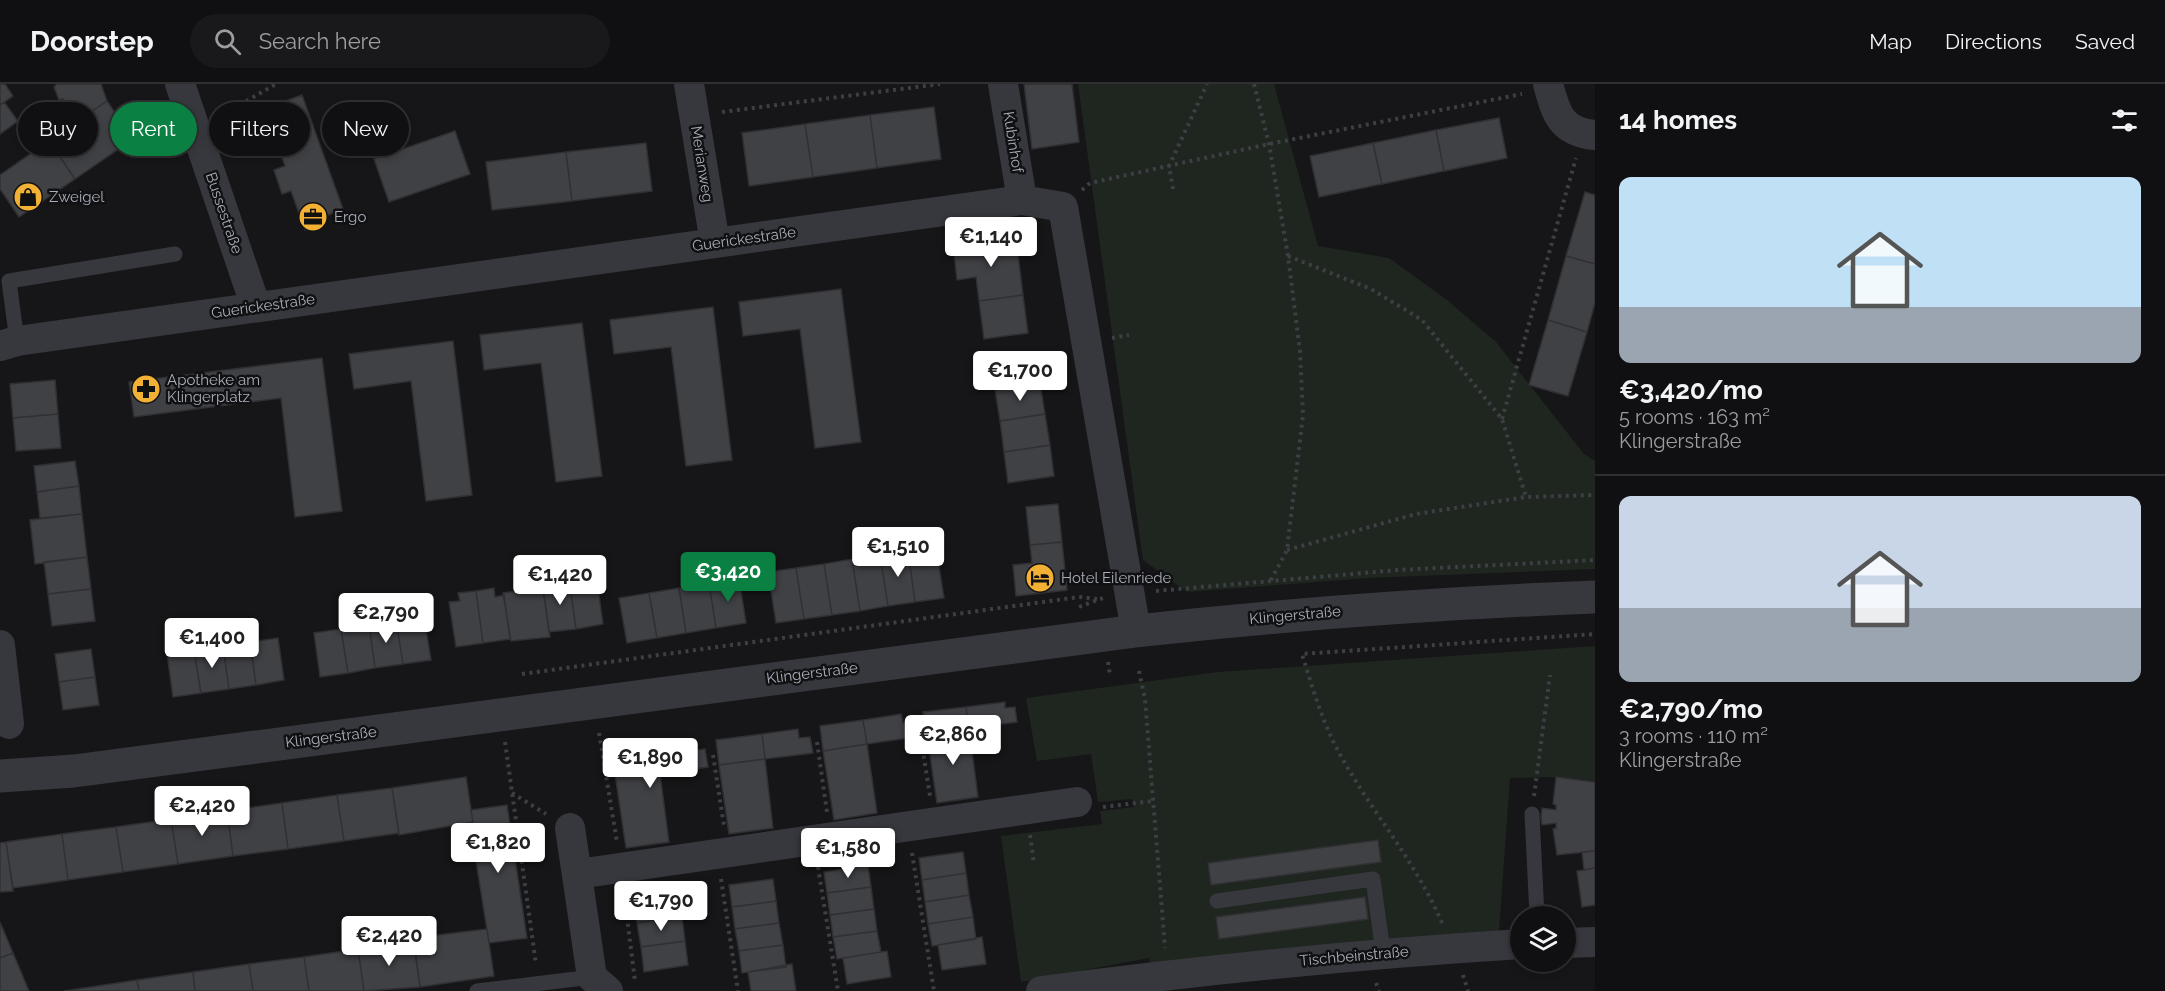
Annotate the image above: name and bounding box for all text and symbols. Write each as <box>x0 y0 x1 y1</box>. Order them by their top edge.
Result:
search box <box>190 14 610 68</box>
text: Doorstep <box>30 25 154 58</box>
icon: search <box>211 25 244 58</box>
text: Search here <box>259 28 381 54</box>
text: Map <box>1869 29 1912 54</box>
text: Directions <box>1945 29 2042 54</box>
text: Saved <box>2075 29 2135 54</box>
chip: Buy <box>18 102 98 156</box>
chip: Rent <box>110 102 197 156</box>
chip: Filters <box>209 102 310 156</box>
chip: New <box>322 102 409 156</box>
icon: filters <box>2108 104 2141 137</box>
text: 14 homes <box>1619 105 1737 135</box>
street label: Kubinhof <box>999 110 1027 175</box>
street label: Merianweg <box>687 124 717 204</box>
street label: Bussestraße <box>202 170 246 256</box>
shop icon: Zweigel <box>12 181 44 213</box>
place label: Zweigel <box>49 188 105 206</box>
office icon: Ergo <box>297 201 329 233</box>
place label: Ergo <box>334 208 366 226</box>
icon: home <box>1826 216 1934 324</box>
pin: €1,140 <box>942 217 1040 268</box>
street label: Guerickestraße <box>691 223 797 255</box>
text: €1,140 <box>959 224 1023 248</box>
street label: Guerickestraße <box>210 290 316 322</box>
pin: €1,700 <box>971 351 1069 402</box>
text: €1,700 <box>987 358 1053 382</box>
place label: Apotheke am Klingerplatz <box>167 371 260 406</box>
pharmacy icon: Apotheke am Klingerplatz <box>130 373 162 405</box>
text: €3,420/mo <box>1619 375 1763 405</box>
text: 5 rooms · 163 m² <box>1619 405 1770 429</box>
text: Klingerstraße <box>1619 429 1741 453</box>
pin: €1,510 <box>849 527 947 578</box>
text: €1,510 <box>866 534 930 558</box>
icon: home <box>1826 535 1934 643</box>
pin: €3,420 <box>679 552 777 603</box>
pin: €1,420 <box>511 555 609 606</box>
text: €3,420 <box>695 559 761 583</box>
text: €1,420 <box>527 562 593 586</box>
hotel icon: Hotel Eilenriede <box>1024 562 1056 594</box>
place label: Hotel Eilenriede <box>1061 569 1172 587</box>
pin: €2,790 <box>337 593 435 644</box>
text: €2,790 <box>353 600 419 624</box>
street label: Klingerstraße <box>1248 602 1342 628</box>
pin: €1,400 <box>163 618 261 669</box>
text: €1,400 <box>179 625 245 649</box>
street label: Klingerstraße <box>765 658 859 688</box>
text: €2,790/mo <box>1619 694 1763 724</box>
pin: €2,860 <box>904 715 1002 766</box>
street label: Klingerstraße <box>284 722 378 752</box>
text: €2,860 <box>919 722 987 746</box>
text: 3 rooms · 110 m² <box>1619 724 1768 748</box>
pin: €1,890 <box>601 738 699 789</box>
text: €1,890 <box>617 745 683 769</box>
text: Klingerstraße <box>1619 748 1741 772</box>
pin: €2,420 <box>153 786 251 837</box>
text: €2,420 <box>169 793 235 817</box>
pin: €1,820 <box>449 823 547 874</box>
pin: €1,580 <box>799 828 897 879</box>
text: €1,820 <box>465 830 531 854</box>
text: €1,580 <box>815 835 881 859</box>
pin: €1,790 <box>612 881 710 932</box>
text: €1,790 <box>628 888 694 912</box>
map controls <box>1510 906 1576 972</box>
button: layers <box>1510 906 1576 972</box>
pin: €2,420 <box>340 916 438 967</box>
text: €2,420 <box>356 923 422 947</box>
street label: Tischbeinstraße <box>1299 942 1409 970</box>

